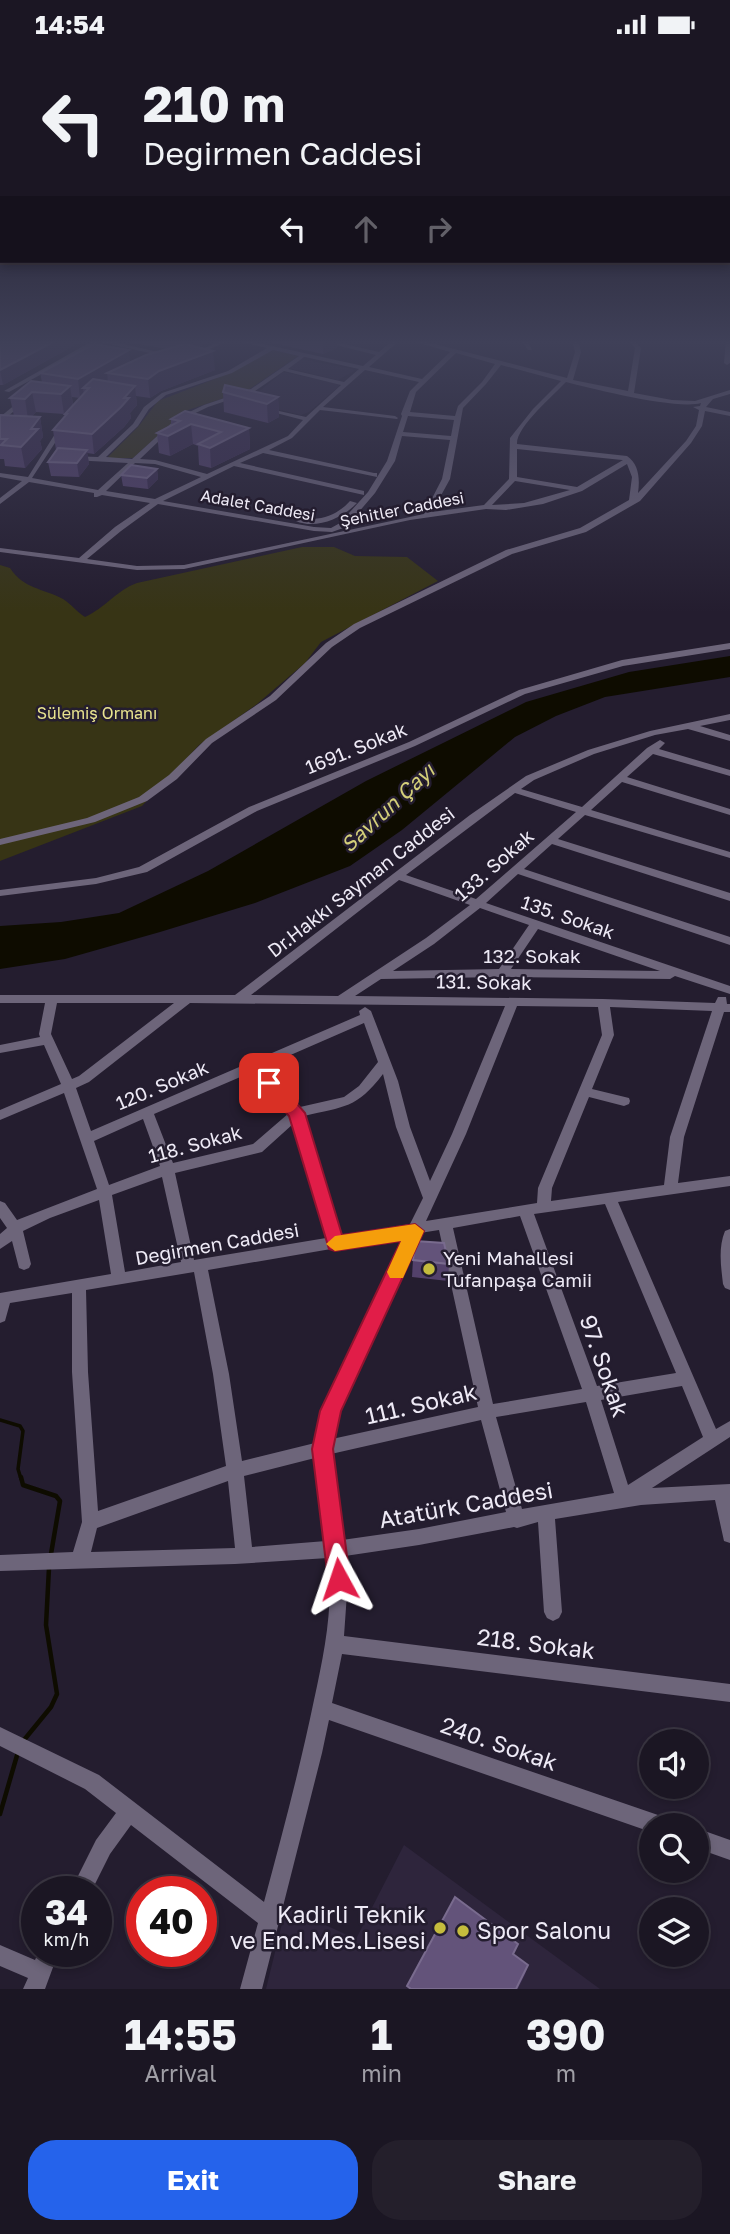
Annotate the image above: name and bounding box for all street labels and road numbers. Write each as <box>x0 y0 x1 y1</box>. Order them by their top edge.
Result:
street label: Adalet Caddesi <box>199 485 317 525</box>
street label: Şehitler Caddesi <box>338 487 466 531</box>
street label: 1691. Sokak <box>302 717 410 778</box>
street label: Dr.Hakkı Sayman Caddesi <box>263 801 459 962</box>
street label: 133. Sokak <box>449 824 538 905</box>
street label: 135. Sokak <box>518 890 618 943</box>
street label: 132. Sokak <box>483 944 581 967</box>
street label: 131. Sokak <box>436 969 532 994</box>
street label: 120. Sokak <box>112 1055 212 1114</box>
street label: 118. Sokak <box>146 1120 244 1167</box>
street label: Değirmen Caddesi <box>133 1218 301 1269</box>
street label: 97. Sokak <box>574 1311 635 1420</box>
street label: 111. Sokak <box>362 1377 479 1429</box>
street label: Atatürk Caddesi <box>377 1475 555 1533</box>
street label: 218. Sokak <box>476 1622 597 1664</box>
street label: 240. Sokak <box>437 1710 561 1776</box>

